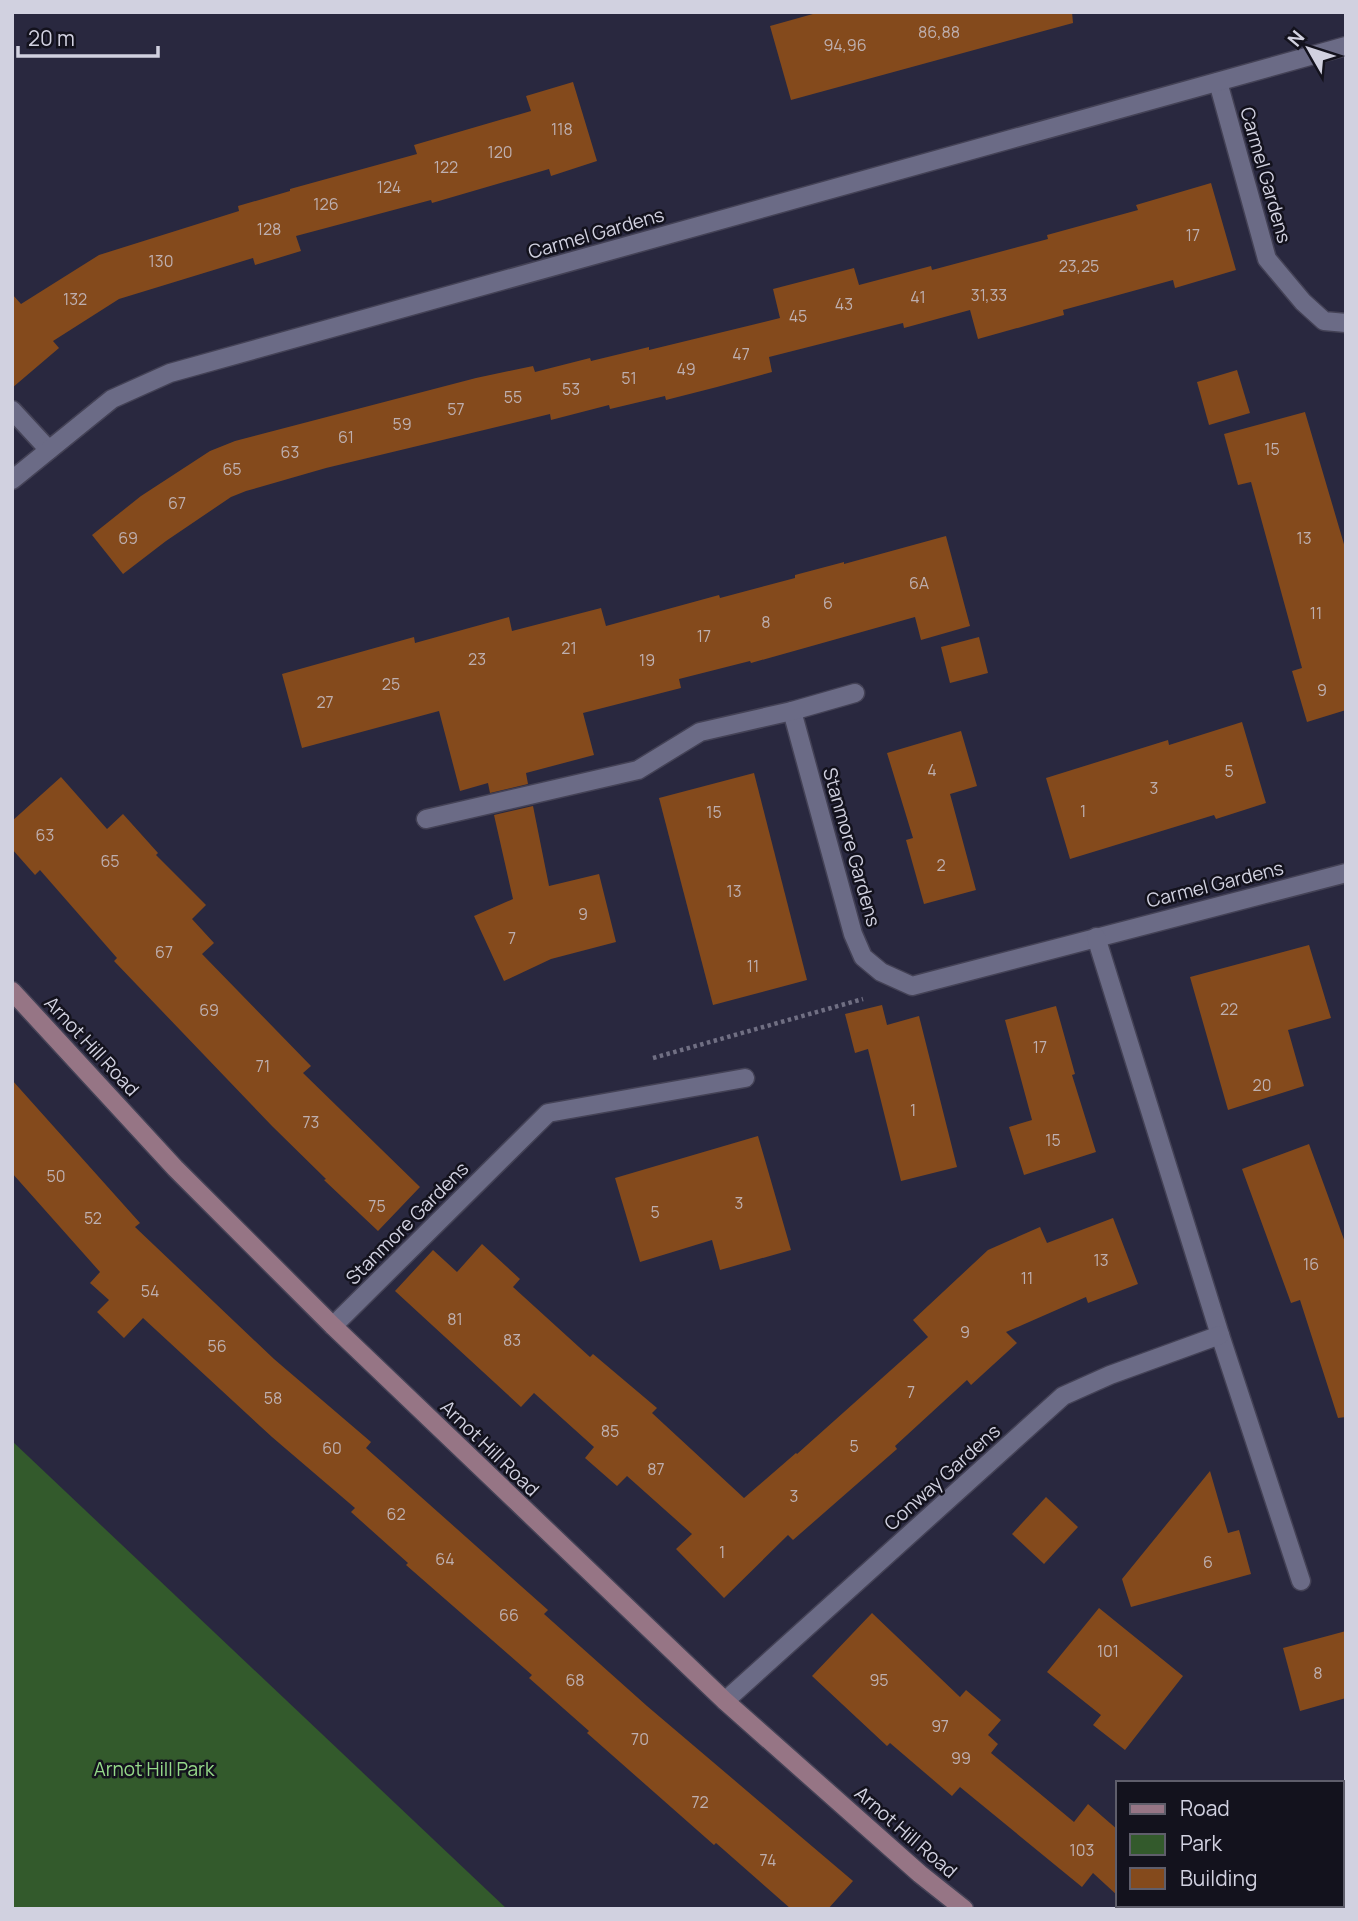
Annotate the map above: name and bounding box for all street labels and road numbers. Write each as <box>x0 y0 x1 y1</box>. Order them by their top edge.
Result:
street label: Carmel Gardens <box>1234 104 1298 246</box>
street label: Carmel Gardens <box>525 201 667 265</box>
street label: Stanmore Gardens <box>817 765 887 929</box>
street label: Carmel Gardens <box>1144 854 1286 914</box>
street label: Arnot Hill Road <box>39 990 145 1102</box>
street label: Stanmore Gardens <box>340 1156 474 1290</box>
street label: Arnot Hill Road <box>435 1394 545 1502</box>
street label: Conway Gardens <box>878 1418 1006 1536</box>
street label: Arnot Hill Road <box>849 1780 963 1884</box>

